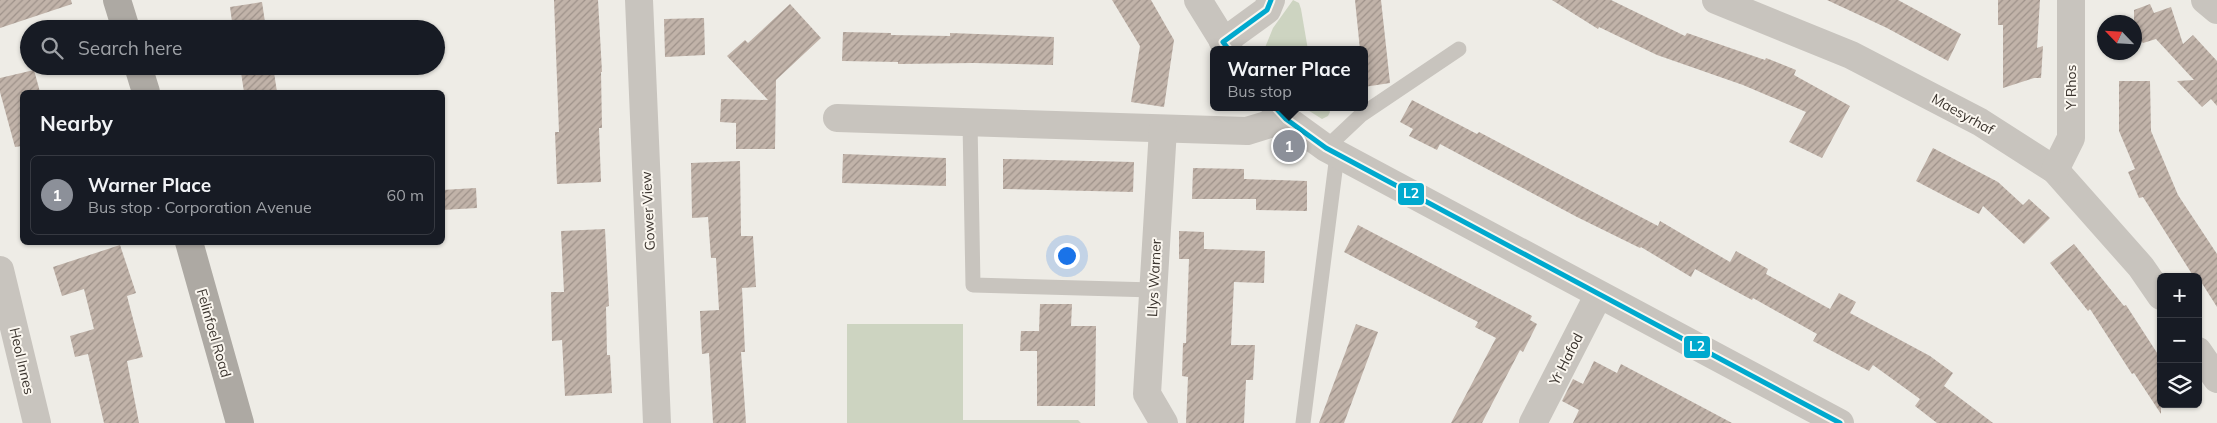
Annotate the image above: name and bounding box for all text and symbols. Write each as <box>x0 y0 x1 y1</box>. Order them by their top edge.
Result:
north arrow <box>2097 15 2142 60</box>
search box <box>20 20 445 75</box>
icon: search <box>38 34 66 62</box>
text: Search here <box>78 36 182 60</box>
popup <box>1210 46 1368 111</box>
text: Warner Place <box>1227 57 1351 81</box>
street label: Y Rhos <box>2062 64 2080 110</box>
text: Bus stop <box>1227 81 1292 101</box>
street label: Maesyrhaf <box>1929 89 1998 139</box>
text: Nearby <box>40 110 113 136</box>
pin: 1 <box>1273 127 1305 165</box>
street label: Gower View <box>637 171 659 251</box>
text: Warner Place <box>88 173 211 197</box>
line badge: L2 <box>1397 182 1425 206</box>
text: L2 <box>1403 184 1419 202</box>
text: 1 <box>52 185 62 205</box>
text: 60 m <box>387 185 424 205</box>
text: Bus stop · Corporation Avenue <box>88 197 312 217</box>
street label: Llys Warner <box>1143 238 1165 317</box>
your location <box>1054 243 1080 269</box>
map controls <box>2157 273 2202 408</box>
button: + <box>2157 273 2202 318</box>
street label: Felinfoel Road <box>193 287 235 379</box>
button: − <box>2157 318 2202 363</box>
street label: Heol Innes <box>6 326 38 396</box>
street label: Yr Hafod <box>1545 330 1587 389</box>
line badge: L2 <box>1683 335 1711 359</box>
text: L2 <box>1689 337 1705 355</box>
button: layers <box>2157 363 2202 408</box>

